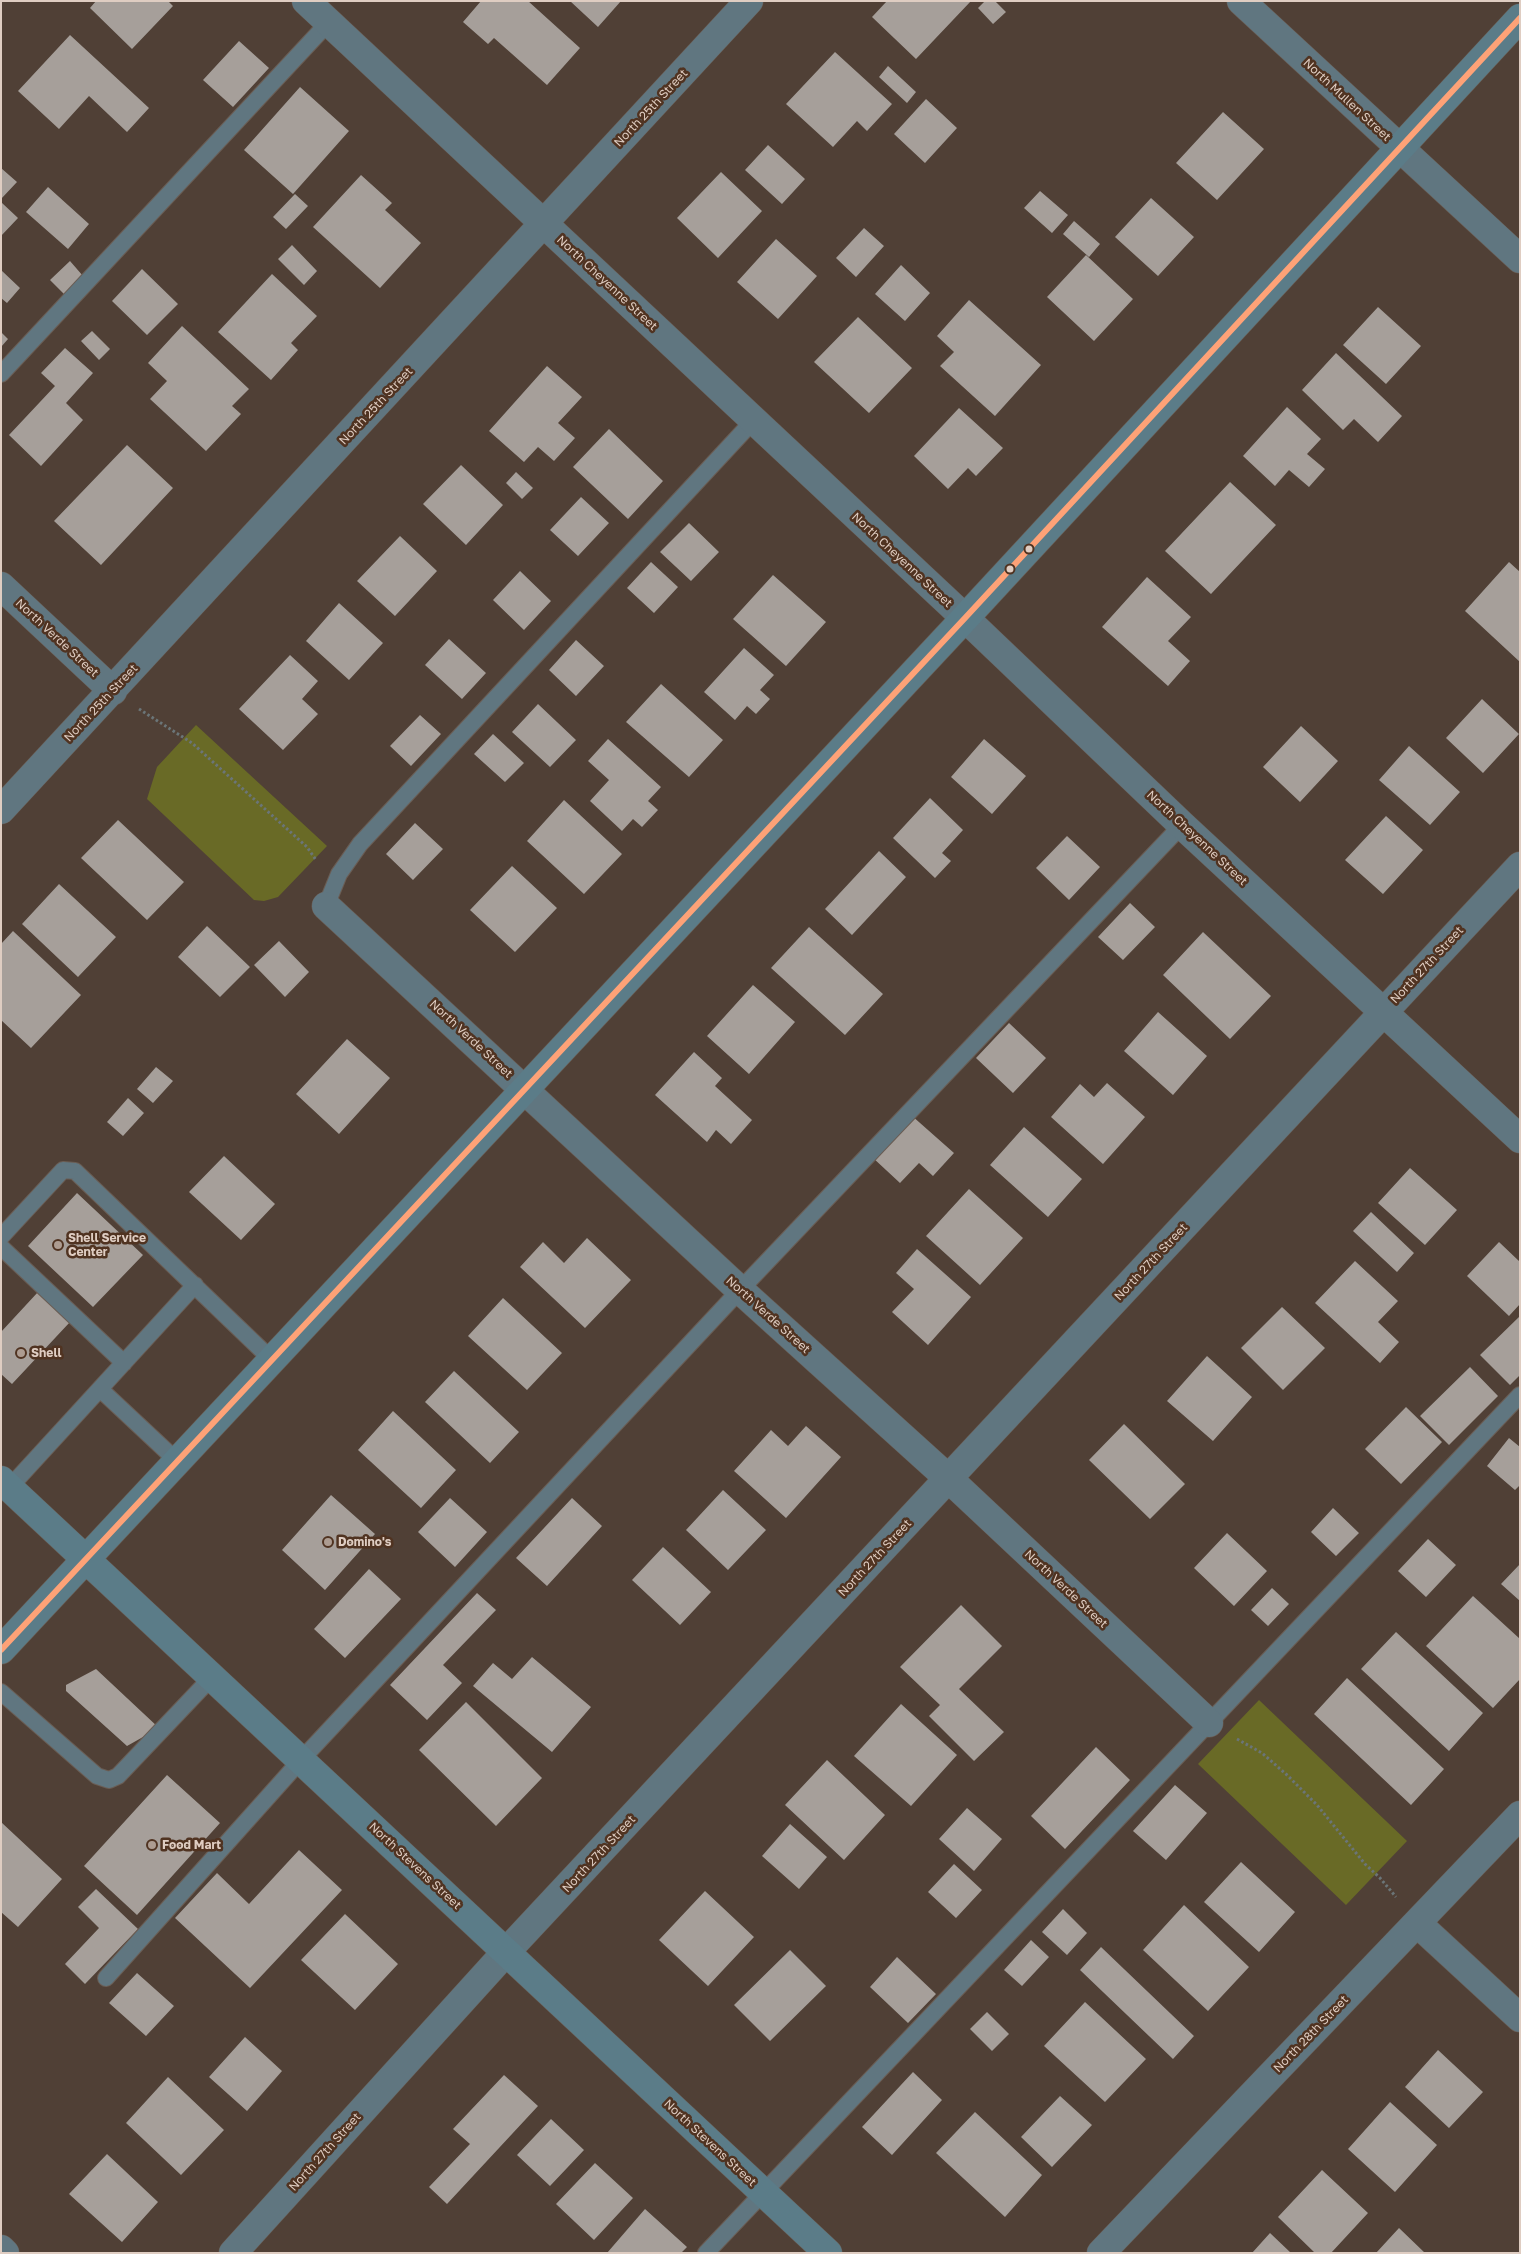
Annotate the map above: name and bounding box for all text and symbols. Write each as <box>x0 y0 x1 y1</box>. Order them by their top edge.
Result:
street label: North Mullen Street <box>1300 56 1394 144</box>
street label: North 25th Street <box>611 66 691 150</box>
street label: North Cheyenne Street <box>554 233 660 333</box>
street label: North 25th Street <box>336 364 416 448</box>
street label: North Cheyenne Street <box>849 510 955 610</box>
unlabelled marker <box>1024 544 1034 554</box>
unlabelled marker <box>1005 564 1015 574</box>
street label: North Verde Street <box>13 596 101 680</box>
street label: North 25th Street <box>61 661 141 745</box>
street label: North Cheyenne Street <box>1144 788 1250 888</box>
street label: North 27th Street <box>1387 923 1467 1007</box>
street label: North Verde Street <box>427 997 515 1081</box>
street label: North 27th Street <box>1111 1220 1191 1304</box>
place label: Shell Service Center <box>68 1231 146 1259</box>
marker: Shell Service Center <box>52 1239 64 1251</box>
street label: North Verde Street <box>723 1273 813 1357</box>
place label: Shell <box>31 1346 61 1360</box>
marker: Shell <box>15 1347 27 1359</box>
street label: North 27th Street <box>835 1516 915 1600</box>
place label: Domino's <box>338 1535 392 1549</box>
marker: Domino's <box>322 1536 334 1548</box>
street label: North Verde Street <box>1022 1547 1110 1631</box>
street label: North 27th Street <box>559 1812 639 1896</box>
street label: North Stevens Street <box>366 1819 464 1913</box>
place label: Food Mart <box>162 1838 221 1852</box>
marker: Food Mart <box>146 1839 158 1851</box>
street label: North 28th Street <box>1271 1993 1351 2075</box>
street label: North Stevens Street <box>661 2096 759 2190</box>
street label: North 27th Street <box>286 2110 364 2194</box>

